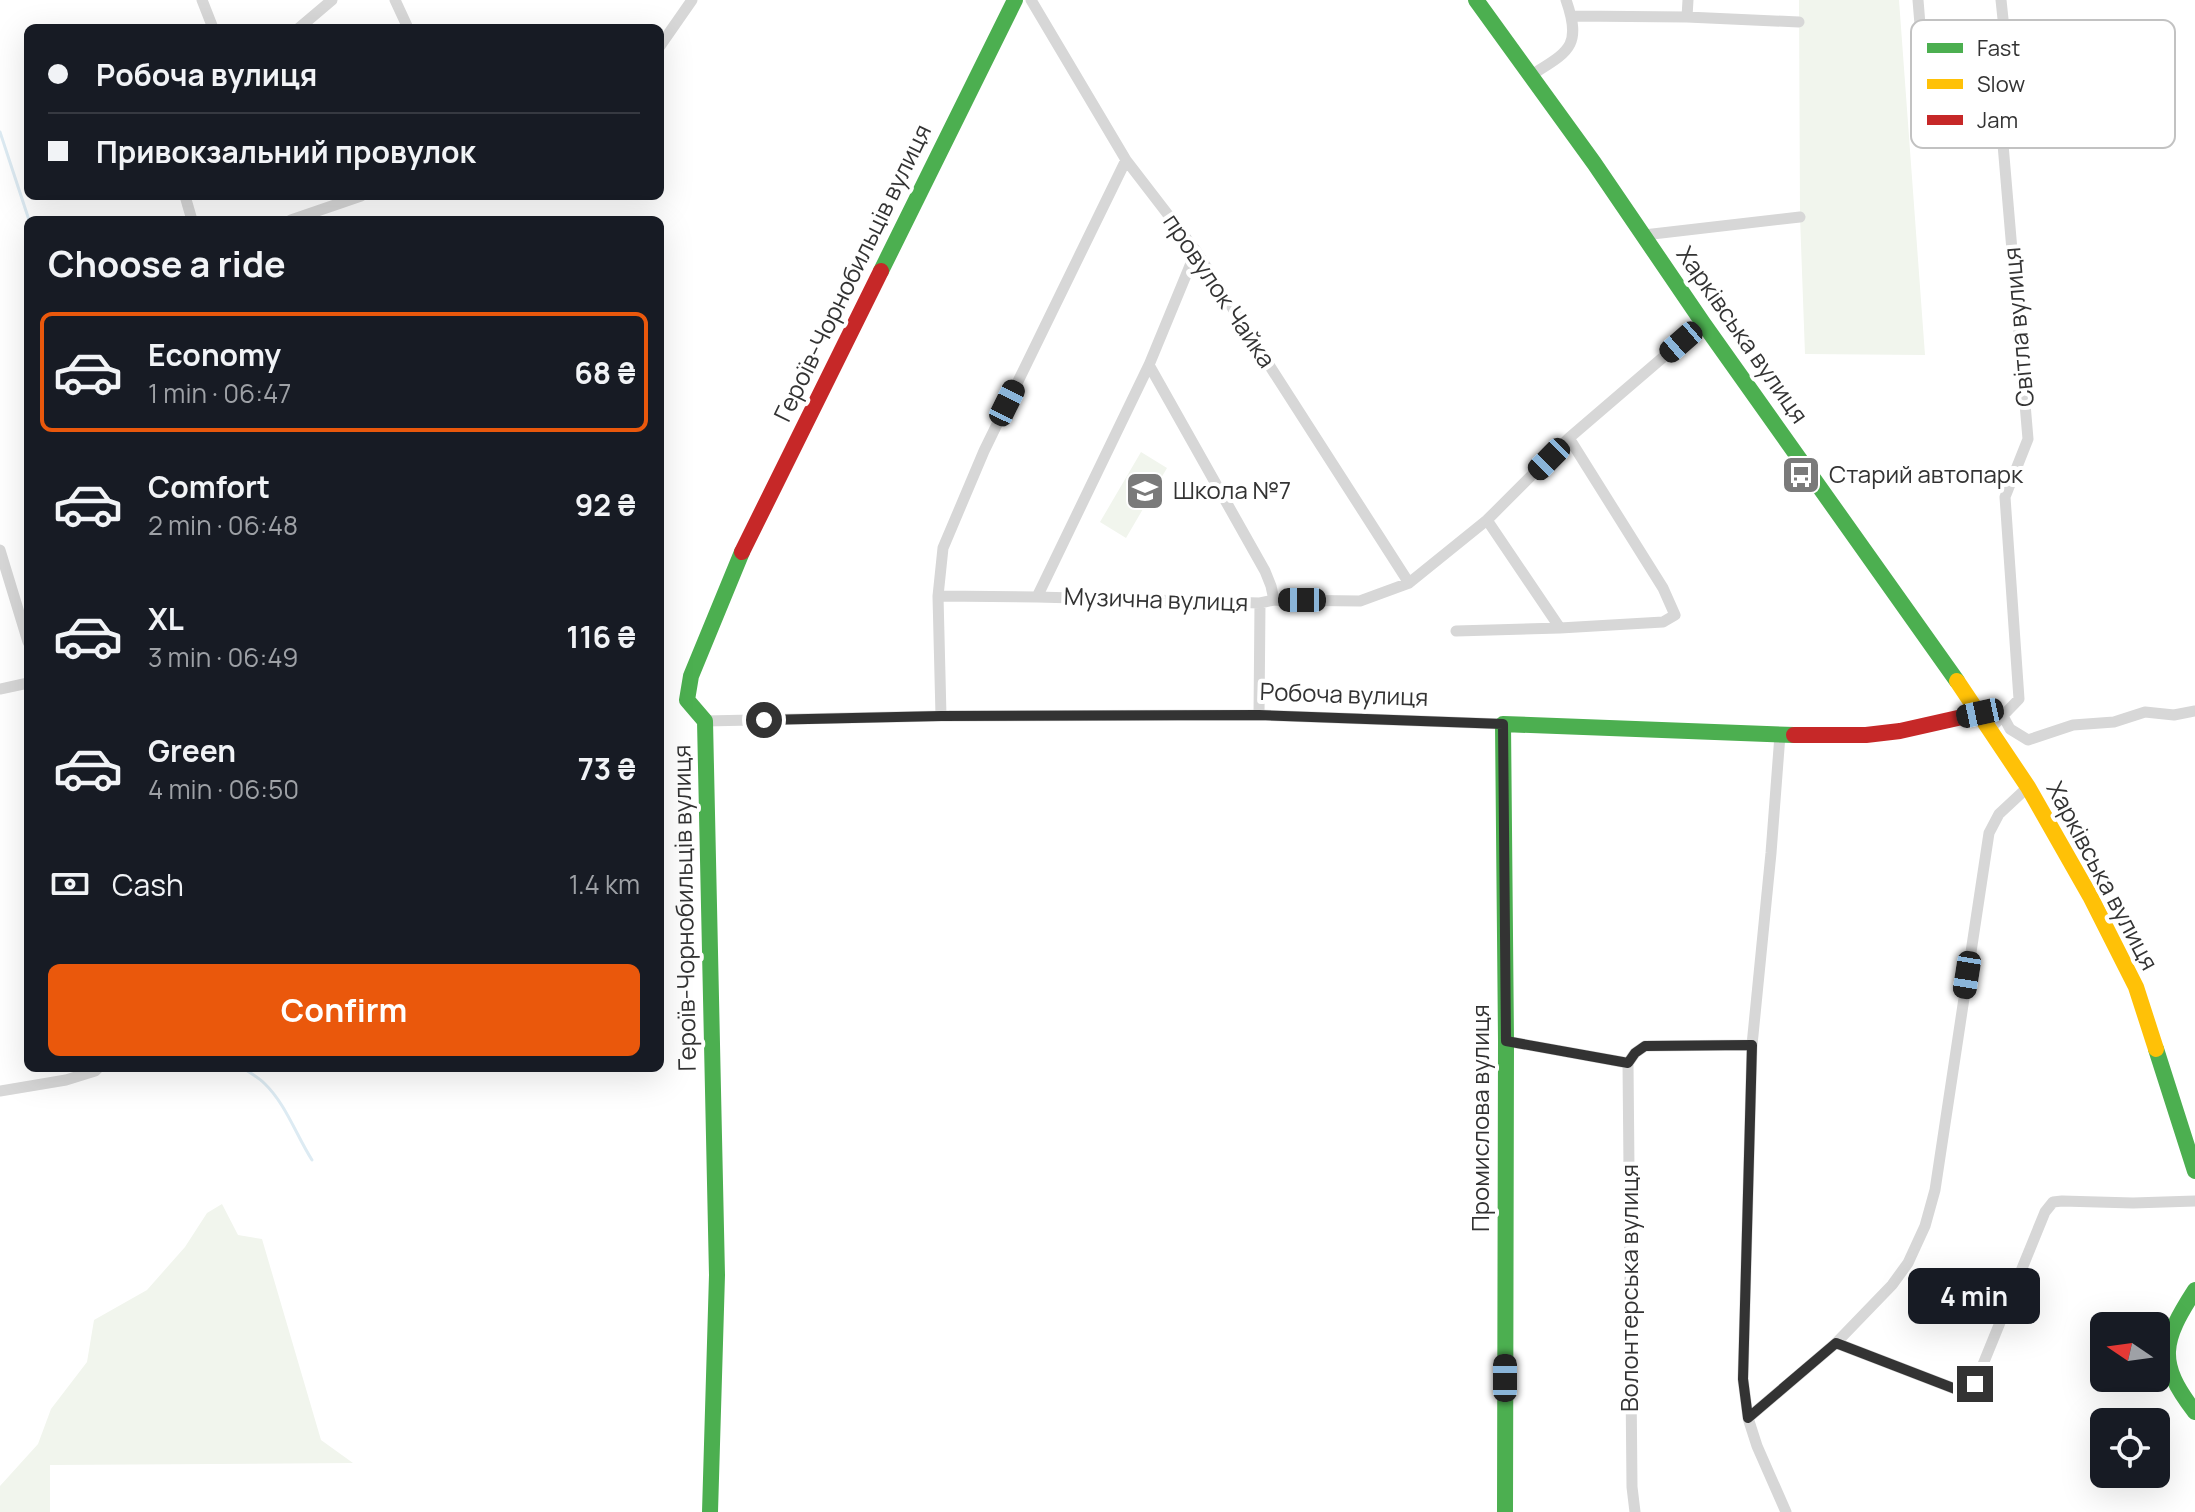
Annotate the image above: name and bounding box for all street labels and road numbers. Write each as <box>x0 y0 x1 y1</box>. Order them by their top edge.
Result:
street label: Героїв-Чорнобильців вулиця <box>765 118 938 426</box>
street label: провулок Чайка <box>1156 207 1284 374</box>
street label: Харківська вулиця <box>1670 239 1817 429</box>
street label: Світла вулиця <box>1994 246 2041 408</box>
street label: Музична вулиця <box>1063 579 1249 618</box>
street label: Робоча вулиця <box>1259 674 1429 713</box>
street label: Героїв-Чорнобильців вулиця <box>664 744 703 1072</box>
street label: Харківська вулиця <box>2040 775 2167 975</box>
street label: Промислова вулиця <box>1463 1004 1496 1232</box>
street label: Волонтерська вулиця <box>1612 1164 1645 1412</box>

